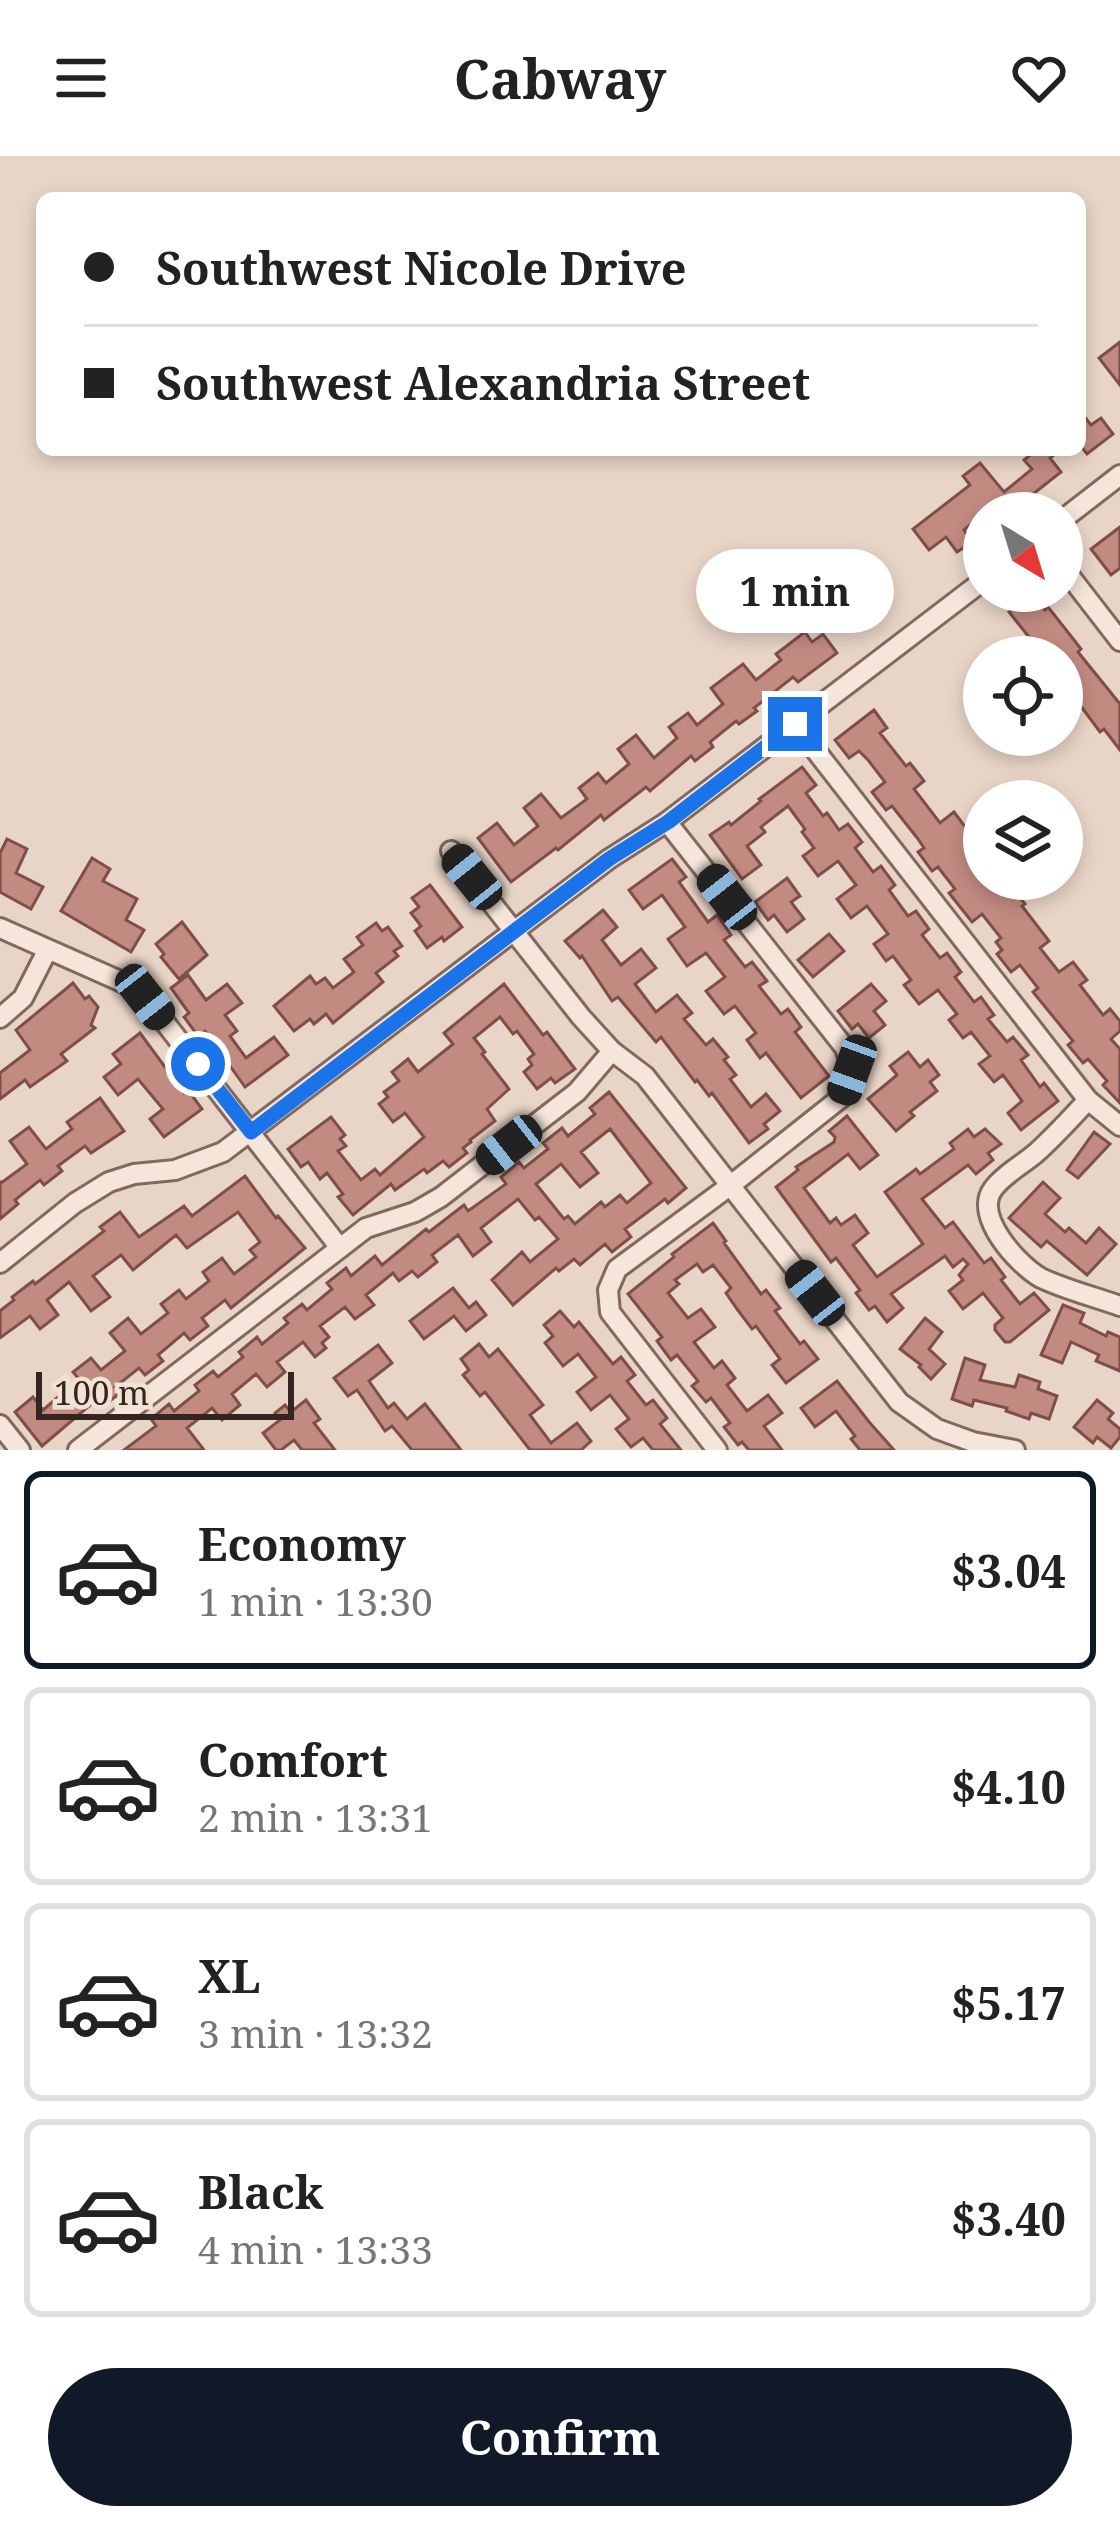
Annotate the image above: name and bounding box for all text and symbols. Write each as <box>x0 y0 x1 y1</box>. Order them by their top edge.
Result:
text: Cabway <box>454 41 666 115</box>
icon: menu <box>48 45 114 111</box>
icon: heart <box>1006 45 1072 111</box>
text: Southwest Nicole Drive <box>156 237 687 298</box>
text: Southwest Alexandria Street <box>156 352 810 413</box>
north arrow <box>963 492 1083 612</box>
map controls <box>963 492 1083 900</box>
callout: 1 min <box>696 550 894 634</box>
text: 1 min <box>740 564 850 617</box>
button: locate <box>963 636 1083 756</box>
route end <box>768 697 822 751</box>
button: layers <box>963 780 1083 900</box>
car <box>435 838 509 916</box>
car <box>691 858 763 936</box>
car <box>109 958 181 1036</box>
car <box>823 1030 881 1110</box>
route start <box>171 1037 225 1091</box>
car <box>470 1109 548 1181</box>
car <box>779 1254 851 1332</box>
scale bar <box>36 1366 294 1419</box>
text: 100 m <box>54 1370 149 1415</box>
text: Economy <box>198 1513 406 1574</box>
icon: car <box>54 1516 162 1624</box>
text: $3.04 <box>951 1540 1066 1601</box>
text: 1 min · 13:30 <box>198 1574 433 1627</box>
text: Comfort <box>198 1729 388 1790</box>
icon: car <box>54 1732 162 1840</box>
text: $4.10 <box>951 1756 1066 1817</box>
text: 2 min · 13:31 <box>198 1790 433 1843</box>
text: XL <box>198 1945 260 2006</box>
icon: car <box>54 1948 162 2056</box>
text: $5.17 <box>951 1972 1066 2033</box>
text: 3 min · 13:32 <box>198 2006 433 2059</box>
text: Black <box>198 2161 323 2222</box>
icon: car <box>54 2164 162 2272</box>
text: $3.40 <box>951 2188 1066 2249</box>
text: 4 min · 13:33 <box>198 2222 433 2275</box>
button: Confirm <box>48 2368 1072 2506</box>

